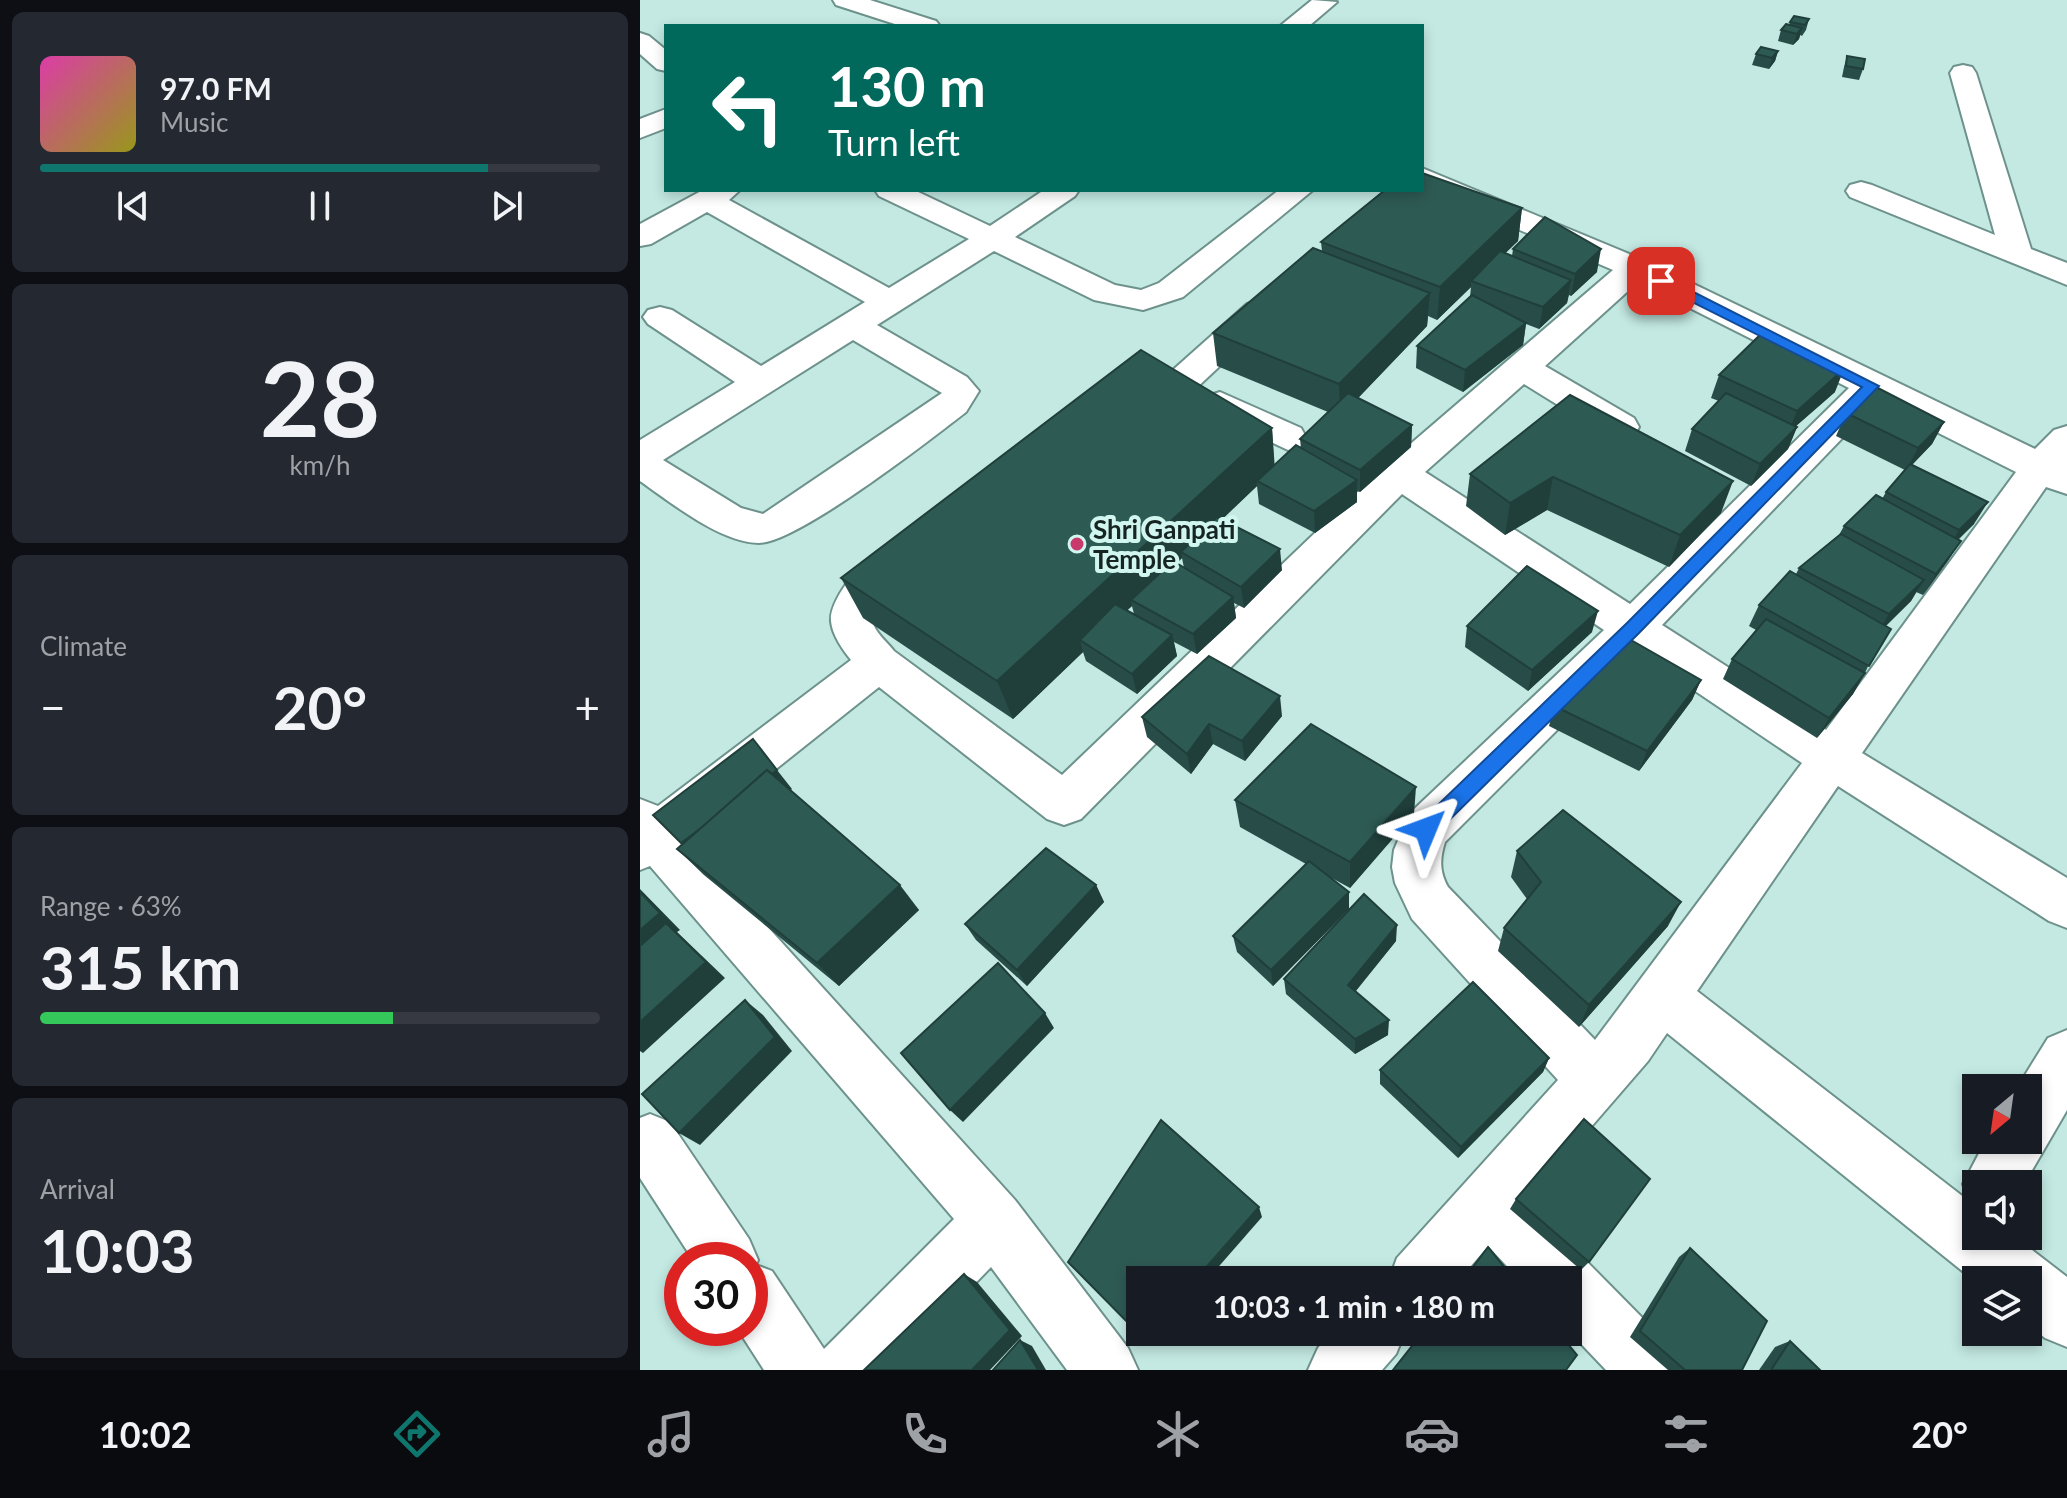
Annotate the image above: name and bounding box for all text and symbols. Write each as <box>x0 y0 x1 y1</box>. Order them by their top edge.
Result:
text: 130 m <box>828 52 986 119</box>
icon: left <box>696 56 800 160</box>
text: 97.0 FM <box>160 70 272 106</box>
text: Music <box>160 106 228 138</box>
text: Turn left <box>828 120 960 164</box>
icon: previous <box>111 184 155 228</box>
icon: pause <box>298 184 342 228</box>
icon: next <box>485 184 529 228</box>
pin <box>1627 247 1695 315</box>
icon: arrive <box>1639 259 1683 303</box>
text: 28 <box>260 334 380 459</box>
text: km/h <box>290 449 350 481</box>
place label: Shri Ganpati Temple <box>1093 513 1236 575</box>
marker: Shri Ganpati Temple <box>1068 535 1086 553</box>
text: Climate <box>40 630 127 662</box>
text: 20° <box>273 671 367 743</box>
text: − <box>40 681 66 733</box>
text: + <box>574 681 600 733</box>
position arrow <box>1384 787 1468 871</box>
text: Range · 63% <box>40 890 182 922</box>
text: 315 km <box>40 931 241 1003</box>
north arrow <box>1962 1074 2042 1154</box>
map controls <box>1962 1074 2042 1346</box>
button: sound <box>1962 1170 2042 1250</box>
text: Arrival <box>40 1173 115 1205</box>
text: 10:03 <box>40 1214 195 1286</box>
speed limit sign: 30 <box>664 1242 768 1346</box>
button: layers <box>1962 1266 2042 1346</box>
text: 10:03 · 1 min · 180 m <box>1213 1288 1495 1324</box>
icon: directions <box>389 1406 445 1462</box>
icon: music <box>643 1406 699 1462</box>
icon: phone <box>897 1406 953 1462</box>
icon: climate <box>1150 1406 1206 1462</box>
icon: car <box>1404 1406 1460 1462</box>
icon: filters <box>1658 1406 1714 1462</box>
text: 10:02 <box>99 1412 192 1456</box>
text: 20° <box>1911 1412 1968 1456</box>

